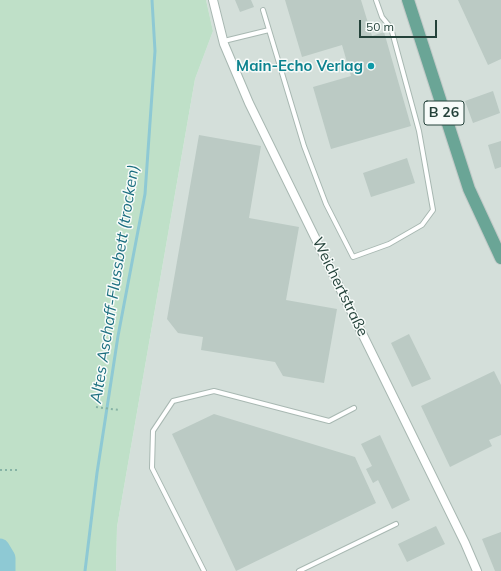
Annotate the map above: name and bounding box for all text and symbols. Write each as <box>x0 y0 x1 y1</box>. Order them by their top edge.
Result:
scale bar <box>361 12 439 38</box>
text: 50 m <box>366 19 394 34</box>
place label: Main-Echo Verlag <box>236 57 363 75</box>
marker: Main-Echo Verlag <box>366 61 376 71</box>
road number: B 26 <box>424 101 464 125</box>
water label: Altes Aschaff-Flussbett (trocken) <box>87 163 143 405</box>
street label: Weichertstraße <box>308 235 372 339</box>

